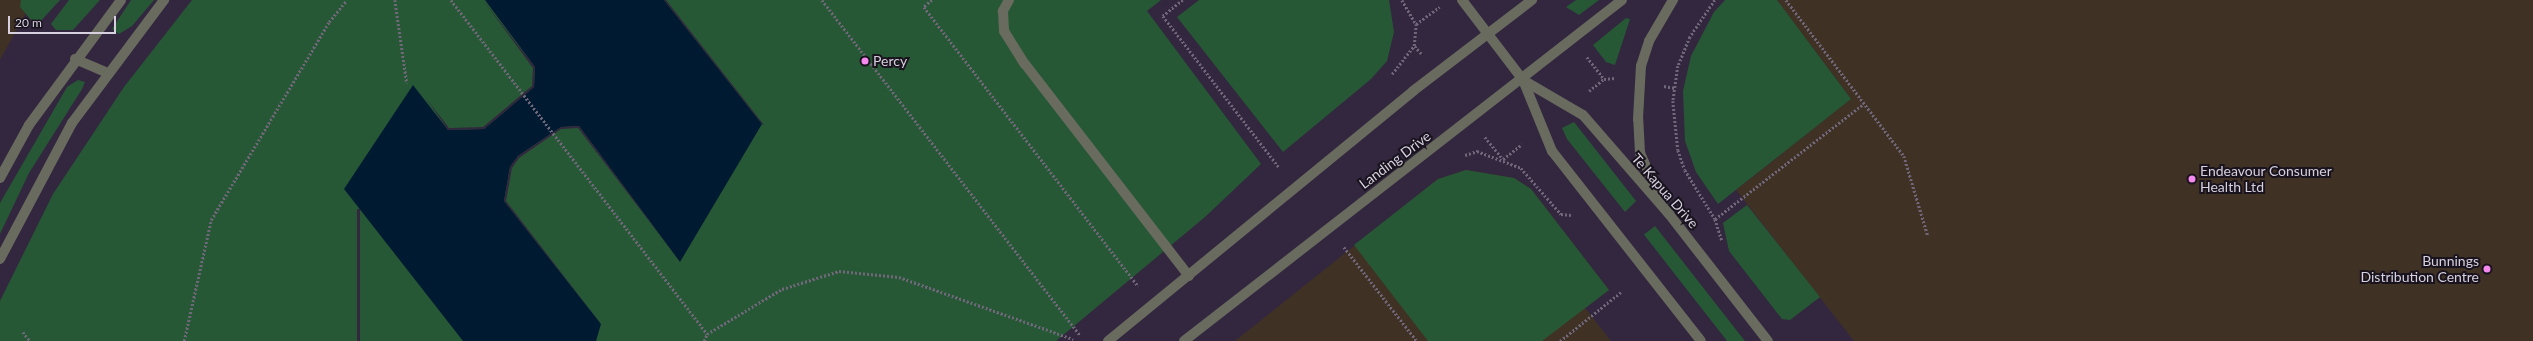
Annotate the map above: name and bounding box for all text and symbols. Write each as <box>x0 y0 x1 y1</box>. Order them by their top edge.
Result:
scale bar <box>10 8 118 34</box>
text: 20 m <box>15 15 42 30</box>
place label: Percy <box>873 53 907 69</box>
marker: Percy <box>860 56 870 66</box>
street label: Landing Drive <box>1356 128 1434 192</box>
street label: Te Kapua Drive <box>1628 150 1702 232</box>
place label: Endeavour Consumer Health Ltd <box>2200 163 2332 196</box>
marker: Endeavour Consumer Health Ltd <box>2187 174 2197 184</box>
place label: Bunnings Distribution Centre <box>2360 253 2479 286</box>
marker: Bunnings Distribution Centre <box>2482 264 2492 274</box>

